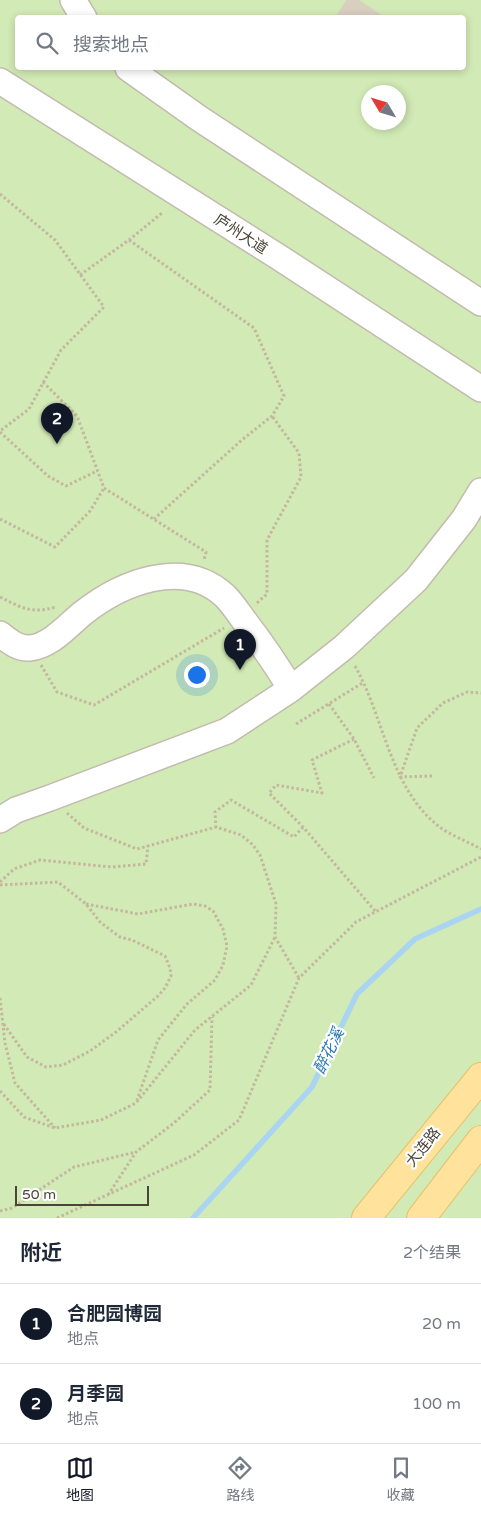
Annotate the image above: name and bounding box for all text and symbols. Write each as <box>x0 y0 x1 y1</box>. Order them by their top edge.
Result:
search box <box>15 15 466 70</box>
icon: search <box>33 29 61 57</box>
text: 搜索地点 <box>73 34 149 56</box>
north arrow <box>361 85 406 130</box>
street label: 庐州大道 <box>211 210 271 258</box>
pin: 2 <box>41 403 73 444</box>
pin: 1 <box>224 629 256 670</box>
your location <box>184 662 210 688</box>
water label: 醉花溪 <box>309 1023 349 1077</box>
street label: 大连路 <box>402 1124 444 1170</box>
scale bar <box>15 1183 149 1206</box>
text: 50 m <box>22 1186 56 1203</box>
text: 附近 <box>20 1241 62 1266</box>
text: 2个结果 <box>403 1243 461 1263</box>
text: 合肥园博园 <box>67 1303 162 1325</box>
text: 1 <box>31 1314 41 1334</box>
text: 20 m <box>422 1314 461 1334</box>
text: 地点 <box>67 1329 99 1349</box>
text: 月季园 <box>67 1383 124 1405</box>
text: 2 <box>31 1394 41 1414</box>
text: 100 m <box>412 1394 461 1414</box>
text: 地点 <box>67 1409 99 1429</box>
tab: 地图 <box>66 1454 94 1504</box>
tab: 路线 <box>226 1454 254 1504</box>
tab: 收藏 <box>387 1454 415 1504</box>

